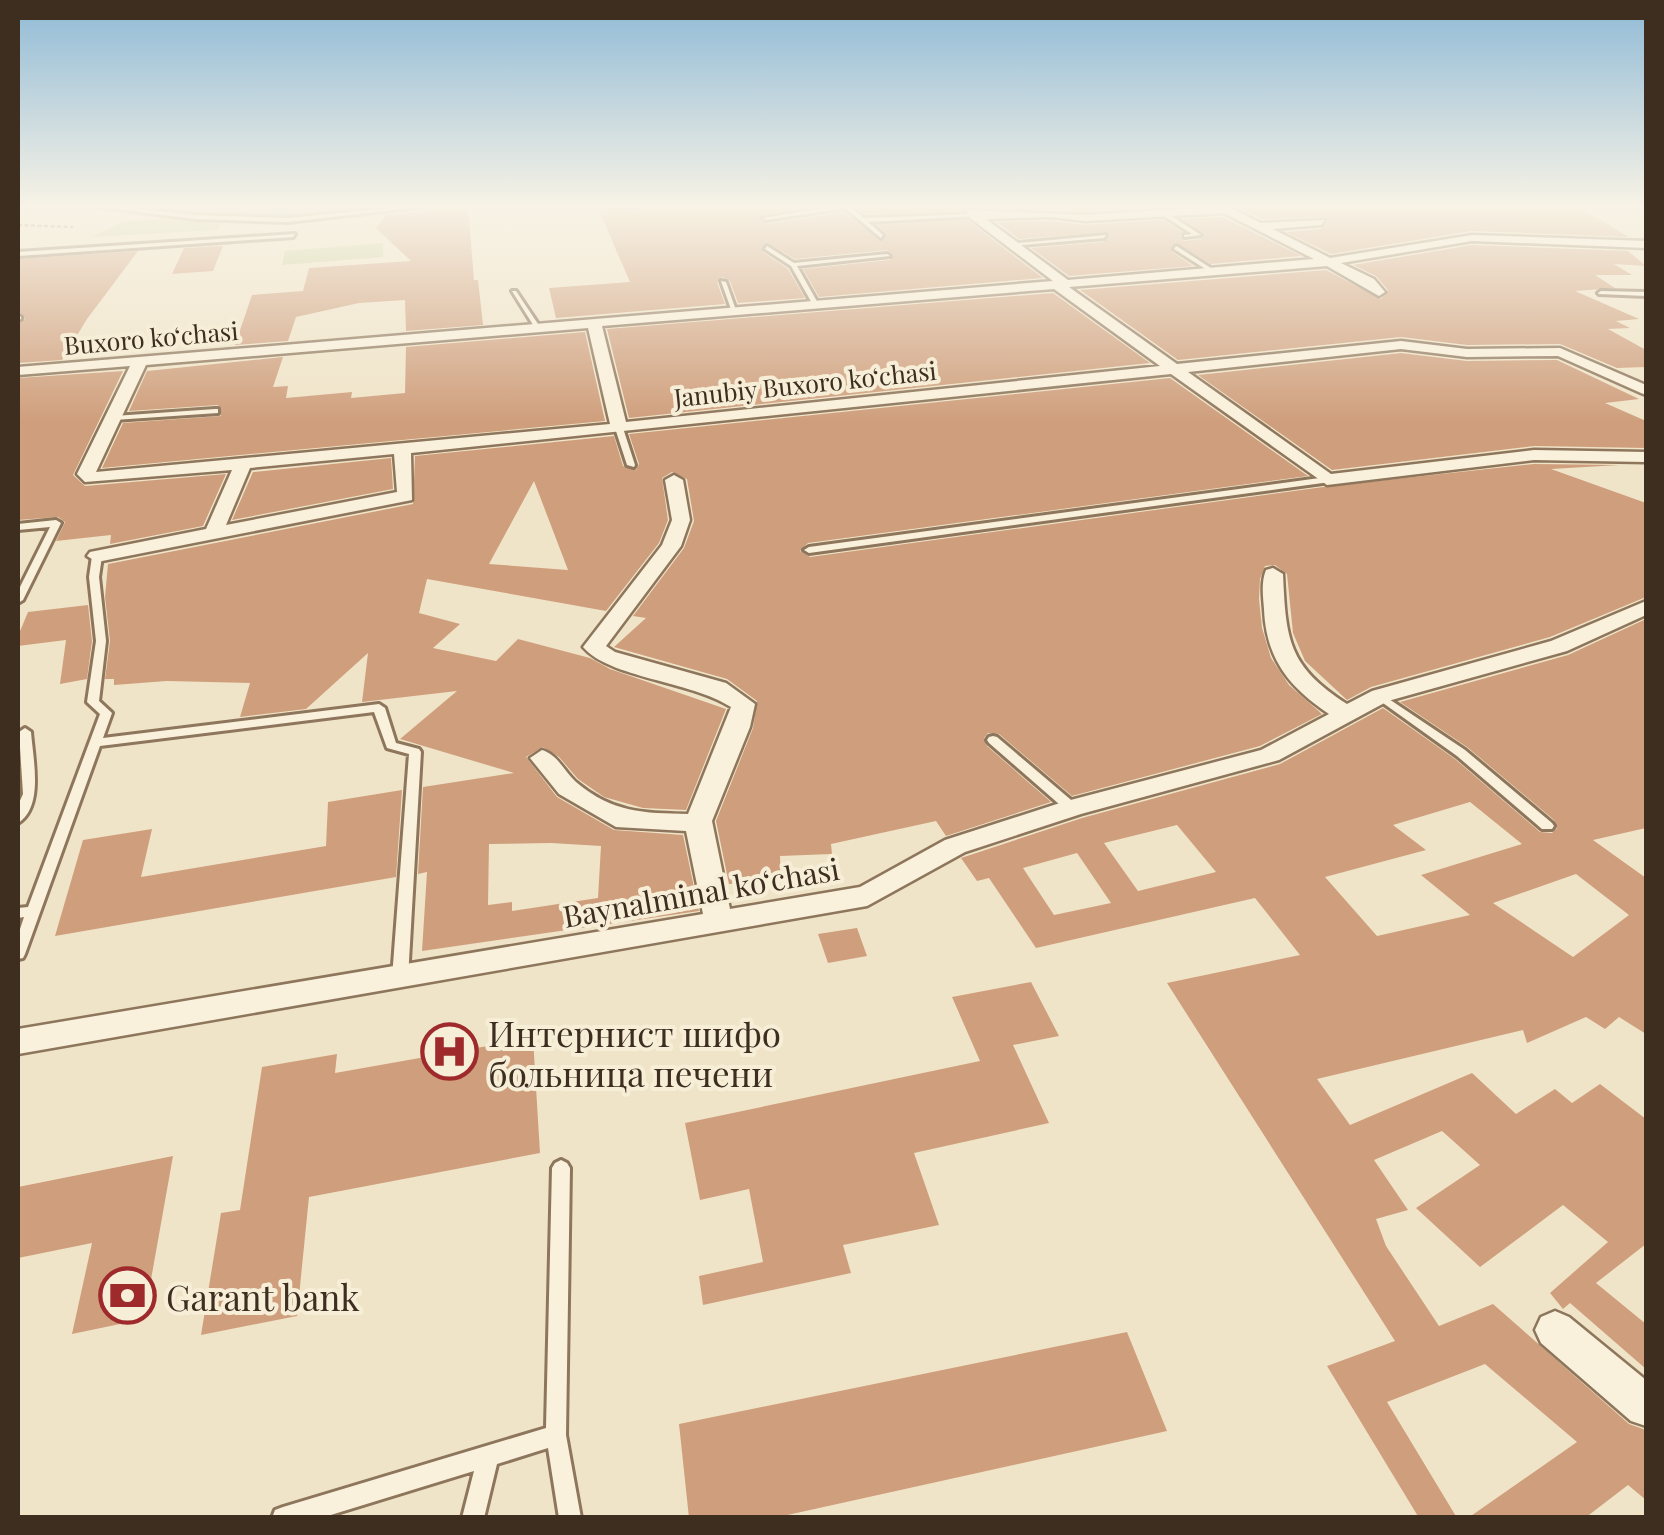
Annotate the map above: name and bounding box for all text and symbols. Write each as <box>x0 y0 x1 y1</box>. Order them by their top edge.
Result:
street label: Buxoro koʻchasi <box>63 313 239 361</box>
street label: Janubiy Buxoro koʻchasi <box>671 353 938 413</box>
street label: Baynalminal koʻchasi <box>560 848 842 936</box>
place label: Интернист шифо больница печени <box>488 1009 781 1096</box>
hospital icon: Интернист шифо больница печени <box>419 1022 479 1082</box>
bank icon: Garant bank <box>97 1266 157 1326</box>
place label: Garant bank <box>166 1273 360 1320</box>

